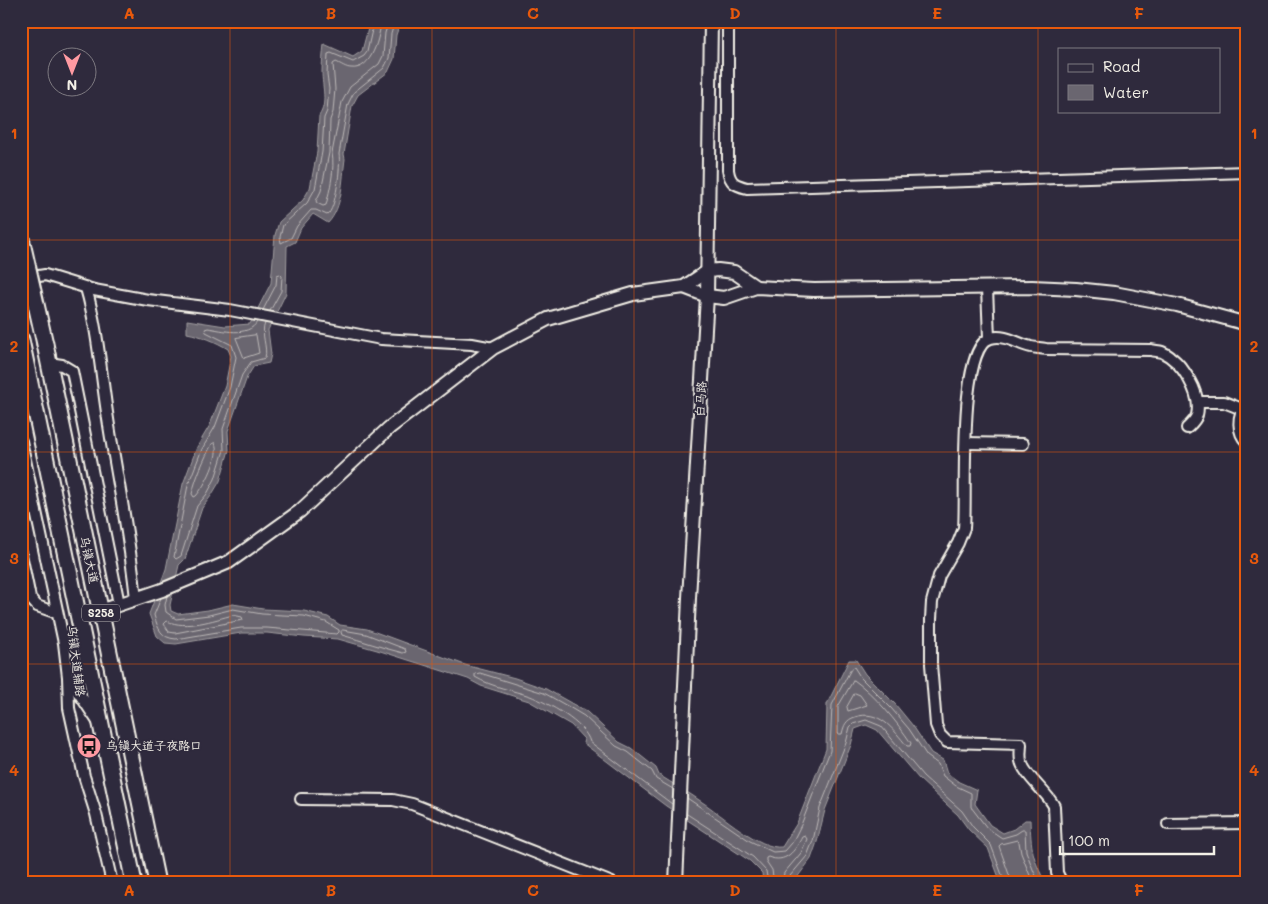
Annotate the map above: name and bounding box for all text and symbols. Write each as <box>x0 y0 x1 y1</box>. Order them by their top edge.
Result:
text: A <box>123 2 135 23</box>
text: B <box>326 2 336 23</box>
text: C <box>527 2 539 23</box>
text: D <box>729 2 741 23</box>
text: E <box>932 2 942 23</box>
text: F <box>1134 2 1144 23</box>
north arrow <box>48 48 98 98</box>
legend <box>1058 48 1220 112</box>
text: Road <box>1103 56 1140 76</box>
text: N <box>67 76 77 95</box>
text: Water <box>1103 82 1149 102</box>
text: 1 <box>10 122 18 143</box>
text: 1 <box>1250 122 1258 143</box>
text: 2 <box>10 335 19 356</box>
text: 2 <box>1250 335 1259 356</box>
street label: 白马路 <box>691 381 709 417</box>
street label: 乌镇大道 <box>77 535 103 585</box>
text: 3 <box>9 547 19 568</box>
text: 3 <box>1249 547 1259 568</box>
road number: S258 <box>82 604 120 622</box>
street label: 乌镇大道辅路 <box>65 624 89 698</box>
bus stop icon: 乌镇大道子夜路口 <box>76 733 102 759</box>
place label: 乌镇大道子夜路口 <box>106 737 202 753</box>
text: 4 <box>9 759 19 780</box>
text: 4 <box>1249 759 1259 780</box>
scale bar <box>1060 824 1214 856</box>
text: 100 m <box>1068 830 1110 850</box>
text: A <box>123 879 135 900</box>
text: B <box>326 879 336 900</box>
text: C <box>527 879 539 900</box>
text: D <box>729 879 741 900</box>
text: E <box>932 879 942 900</box>
text: F <box>1134 879 1144 900</box>

